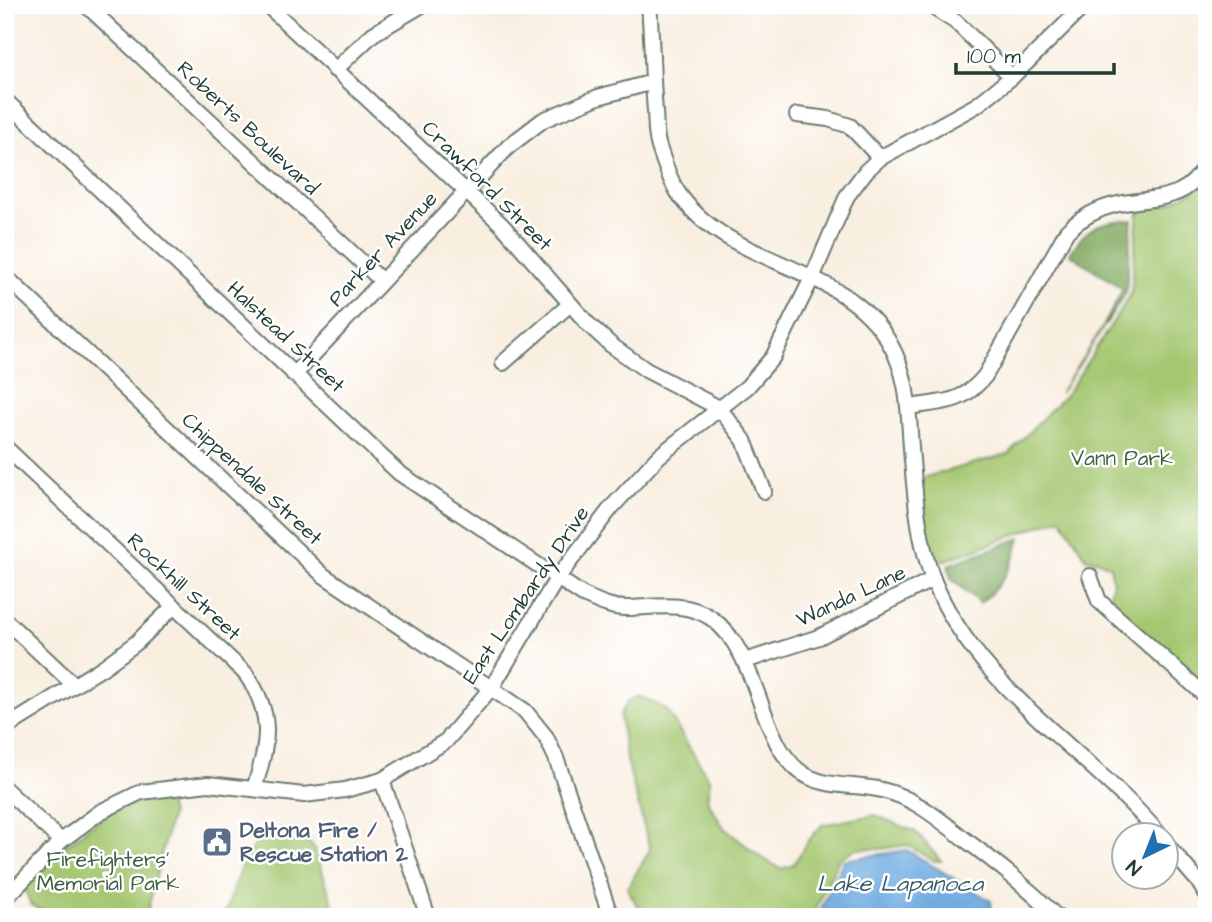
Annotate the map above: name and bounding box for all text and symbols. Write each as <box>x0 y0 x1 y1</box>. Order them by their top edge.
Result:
scale bar <box>956 32 1114 76</box>
text: 100 m <box>967 42 1022 71</box>
street label: Roberts Boulevard <box>170 54 326 202</box>
street label: Crawford Street <box>415 114 559 258</box>
street label: Parker Avenue <box>322 185 444 313</box>
street label: Halstead Street <box>221 275 352 400</box>
street label: Chippendale Street <box>175 406 329 553</box>
park label: Vann Park <box>1071 444 1173 473</box>
street label: East Lombardy Drive <box>456 500 598 691</box>
street label: Rockhill Street <box>121 526 248 648</box>
street label: Wanda Lane <box>791 558 911 634</box>
place label: Deltona Fire / Rescue Station 2 <box>240 816 409 869</box>
north arrow <box>1110 820 1180 890</box>
public building icon: Deltona Fire / Rescue Station 2 <box>200 825 234 859</box>
park label: Firefighters' Memorial Park <box>37 845 179 898</box>
text: N <box>1121 853 1148 881</box>
water label: Lake Lapanoca <box>817 868 984 900</box>

